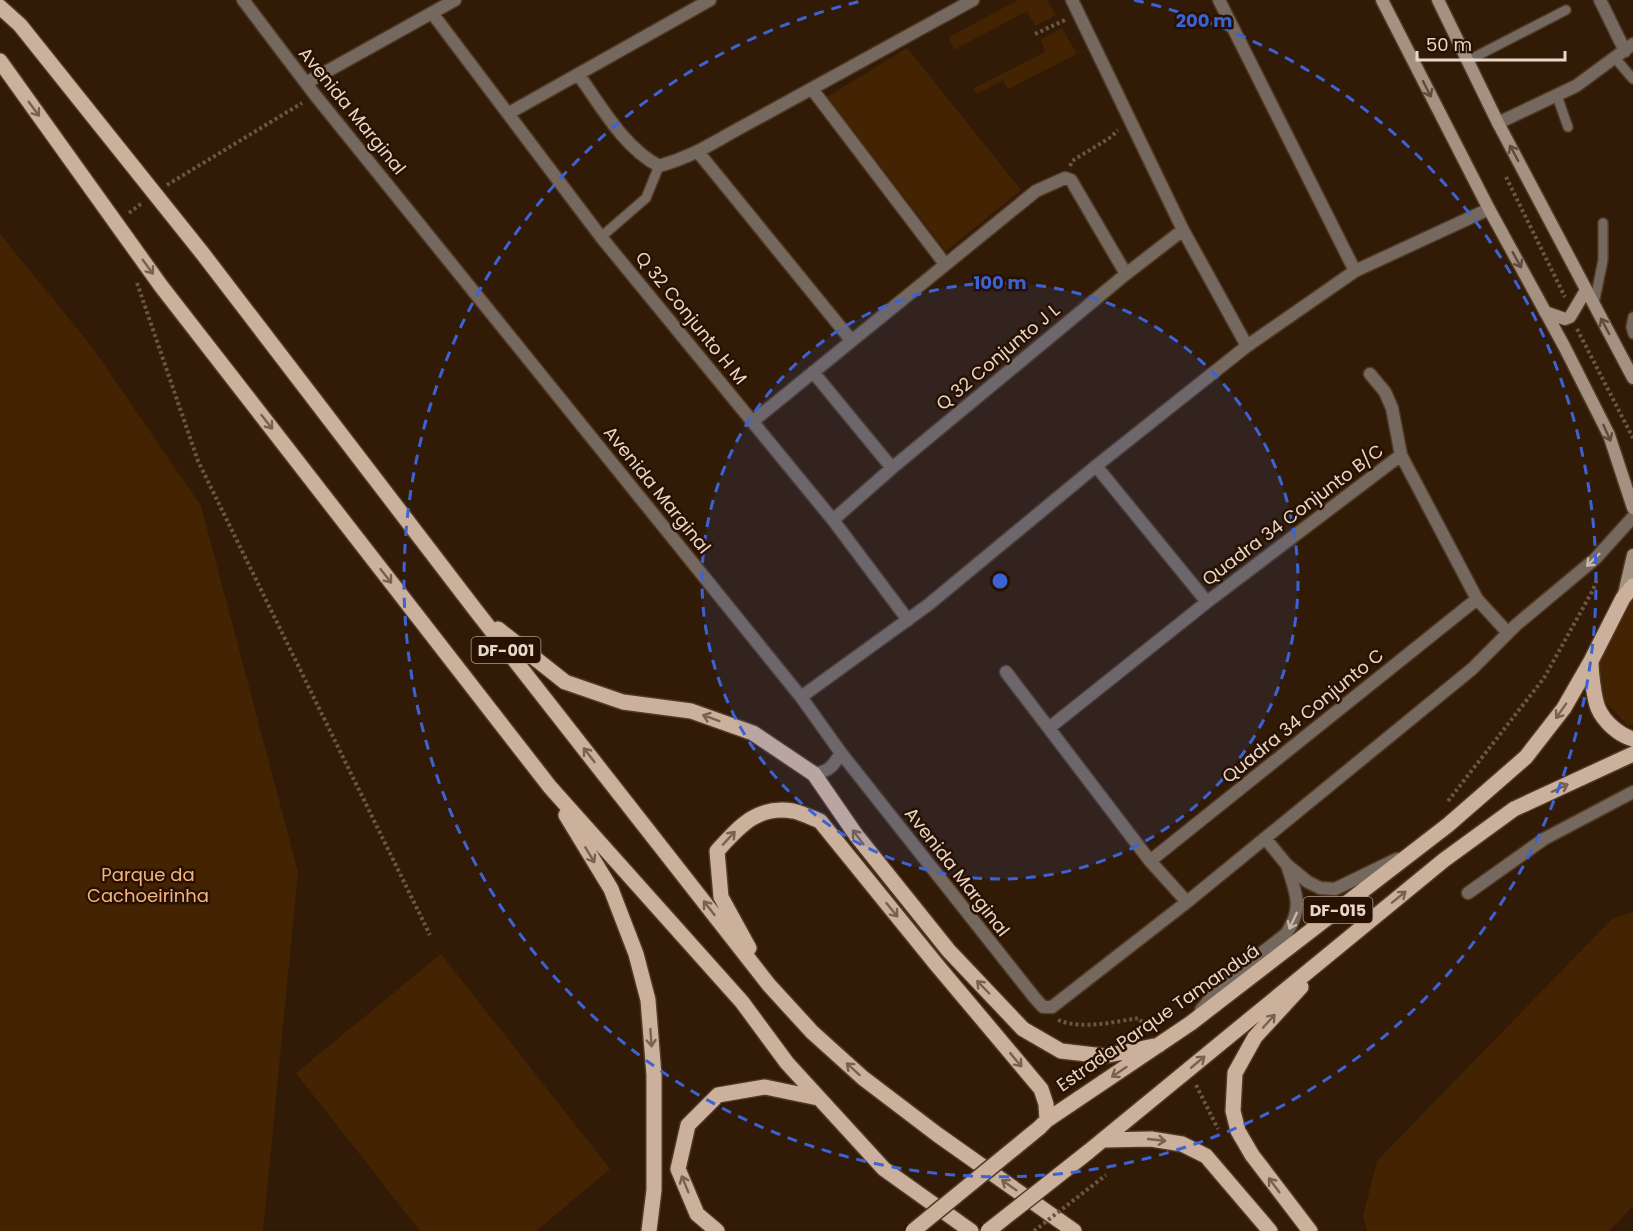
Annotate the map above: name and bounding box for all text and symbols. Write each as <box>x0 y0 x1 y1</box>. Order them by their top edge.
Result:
text: 200 m <box>1176 8 1232 33</box>
scale bar <box>1417 24 1566 62</box>
text: 50 m <box>1426 32 1472 57</box>
street label: Avenida Marginal <box>293 42 412 180</box>
one-way arrow <box>1422 80 1434 98</box>
one-way arrow <box>28 100 40 116</box>
one-way arrow <box>1508 145 1520 163</box>
street label: Q 32 Conjunto H M <box>630 246 753 390</box>
one-way arrow <box>1511 251 1523 268</box>
one-way arrow <box>142 259 154 275</box>
text: 100 m <box>973 270 1027 295</box>
street label: Q 32 Conjunto J L <box>931 297 1065 416</box>
one-way arrow <box>1599 317 1611 335</box>
one-way arrow <box>260 414 273 430</box>
street label: Avenida Marginal <box>598 421 717 559</box>
one-way arrow <box>1602 424 1613 442</box>
street label: Quadra 34 Conjunto B/C <box>1197 438 1389 591</box>
one-way arrow <box>1586 552 1601 567</box>
one-way arrow <box>380 568 393 584</box>
centre of rings <box>990 571 1010 591</box>
road number: DF-001 <box>472 637 540 663</box>
street label: Quadra 34 Conjunto C <box>1216 642 1389 789</box>
one-way arrow <box>1555 702 1567 719</box>
one-way arrow <box>702 712 721 723</box>
one-way arrow <box>582 747 595 763</box>
one-way arrow <box>1550 782 1568 793</box>
street label: Avenida Marginal <box>899 802 1016 941</box>
one-way arrow <box>852 829 864 845</box>
one-way arrow <box>722 831 736 846</box>
one-way arrow <box>585 846 597 863</box>
park label: Parque da Cachoeirinha <box>87 862 209 908</box>
one-way arrow <box>1391 890 1407 903</box>
road number: DF-015 <box>1304 897 1372 923</box>
one-way arrow <box>703 901 715 917</box>
one-way arrow <box>885 902 898 918</box>
one-way arrow <box>1287 912 1299 930</box>
street label: Estrada Parque Tamanduá <box>1051 938 1264 1097</box>
one-way arrow <box>976 979 990 994</box>
one-way arrow <box>1262 1014 1276 1029</box>
one-way arrow <box>646 1027 657 1047</box>
one-way arrow <box>1010 1052 1023 1068</box>
one-way arrow <box>1190 1056 1206 1069</box>
one-way arrow <box>846 1062 861 1076</box>
one-way arrow <box>1110 1065 1127 1078</box>
one-way arrow <box>1146 1135 1166 1146</box>
one-way arrow <box>679 1176 690 1194</box>
one-way arrow <box>1268 1177 1280 1193</box>
one-way arrow <box>1002 1179 1018 1191</box>

